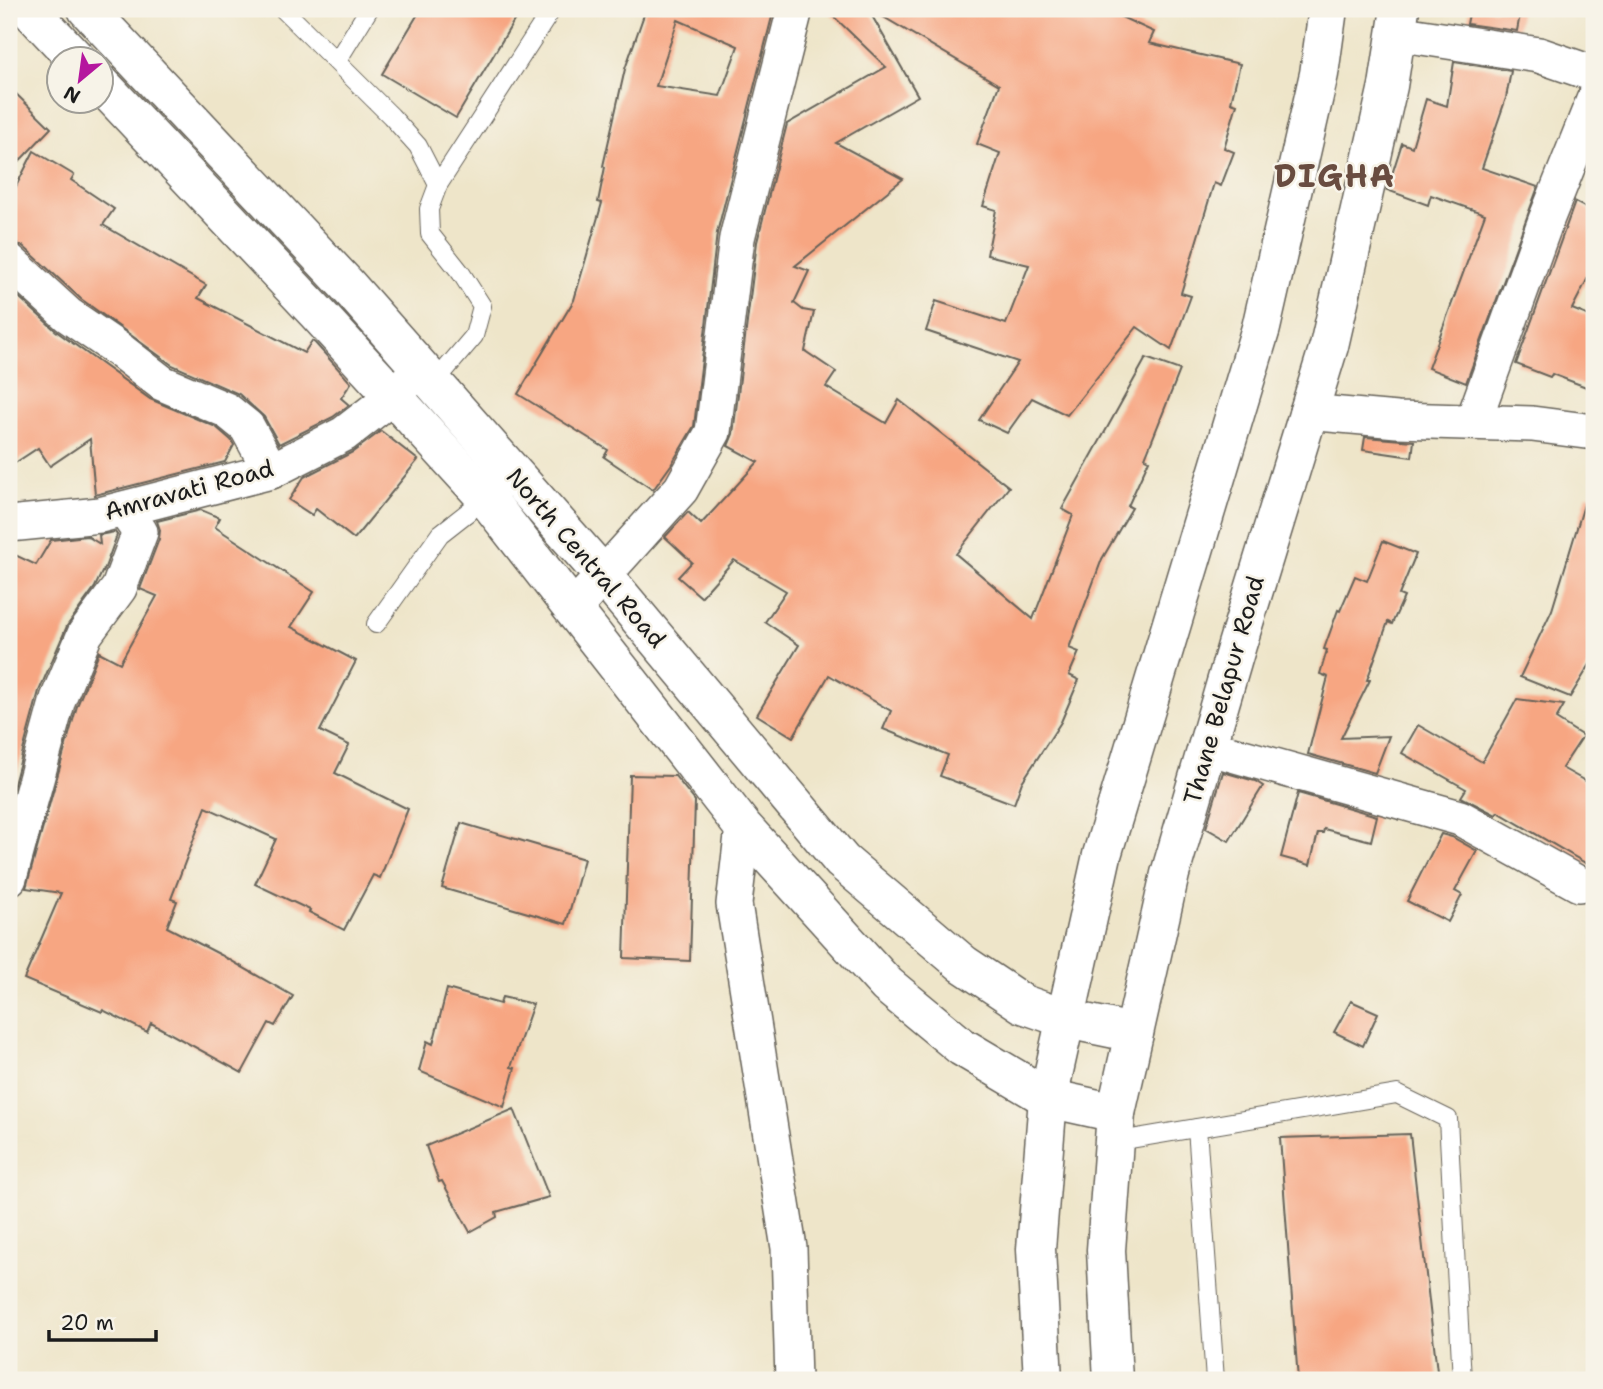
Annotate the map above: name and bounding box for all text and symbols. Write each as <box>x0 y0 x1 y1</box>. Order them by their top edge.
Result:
north arrow <box>46 46 116 116</box>
text: N <box>59 80 85 109</box>
district label: DIGHA <box>1274 154 1396 197</box>
street label: Amravati Road <box>101 452 277 528</box>
street label: North Central Road <box>499 461 673 655</box>
street label: Thane Belapur Road <box>1176 572 1272 808</box>
scale bar <box>49 1298 156 1342</box>
text: 20 m <box>60 1309 114 1337</box>

